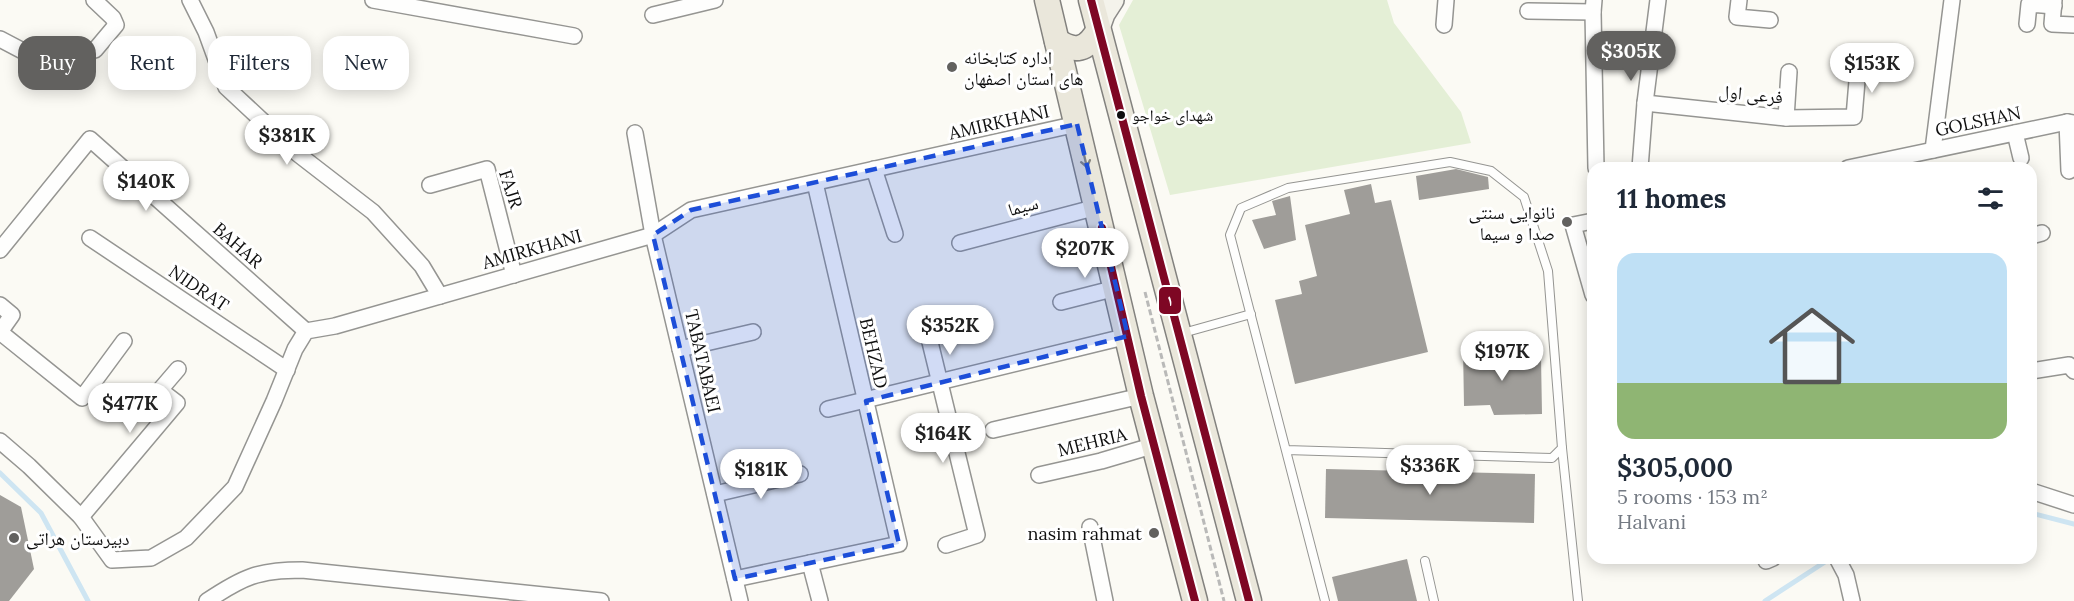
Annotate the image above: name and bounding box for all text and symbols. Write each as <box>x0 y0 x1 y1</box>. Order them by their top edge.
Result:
pin: $305K <box>1589 31 1673 82</box>
chip: Buy <box>18 36 96 90</box>
chip: Rent <box>108 36 196 90</box>
chip: Filters <box>208 36 311 90</box>
chip: New <box>323 36 409 90</box>
text: $305K <box>1601 38 1661 63</box>
pin: $153K <box>1830 43 1914 94</box>
place label: اداره کتابخانه های استان اصفهان <box>964 46 1083 90</box>
text: $153K <box>1844 50 1900 75</box>
marker: اداره کتابخانه های استان اصفهان <box>945 60 959 74</box>
street label: فرعی اول <box>1718 79 1784 109</box>
street label: AMIRKHANI <box>946 99 1052 145</box>
street label: GOLSHAN <box>1933 101 2023 141</box>
place label: شهدای خواجو <box>1132 105 1213 126</box>
marker: شهدای خواجو <box>1115 109 1127 121</box>
pin: $381K <box>245 115 329 166</box>
text: $381K <box>259 122 315 147</box>
one-way arrow <box>1080 149 1092 168</box>
pin: $140K <box>104 161 188 212</box>
street label: FAJR <box>494 167 528 212</box>
text: $140K <box>117 168 175 193</box>
text: 11 homes <box>1617 182 1726 215</box>
icon: filters <box>1974 182 2007 215</box>
street label: سیما <box>1005 191 1041 221</box>
place label: نانوایی سنتی صدا و سیما <box>1469 201 1555 245</box>
marker: نانوایی سنتی صدا و سیما <box>1560 215 1574 229</box>
street label: BAHAR <box>208 217 268 273</box>
street label: AMIRKHANI <box>479 224 584 274</box>
pin: $207K <box>1043 228 1127 279</box>
text: $207K <box>1056 235 1114 260</box>
street label: NIDRAT <box>165 260 234 317</box>
line badge: ۱ <box>1158 286 1182 315</box>
text: ۱ <box>1166 290 1174 310</box>
icon: home <box>1758 292 1866 400</box>
pin: $352K <box>908 305 992 356</box>
street label: TABATABAEI <box>680 307 726 415</box>
text: $352K <box>921 312 979 337</box>
street label: BEHZAD <box>855 315 893 391</box>
pin: $197K <box>1460 331 1544 382</box>
text: $197K <box>1474 338 1530 363</box>
pin: $477K <box>88 383 172 434</box>
text: $477K <box>102 390 158 415</box>
pin: $164K <box>901 413 985 464</box>
text: $164K <box>915 420 971 445</box>
street label: MEHRIA <box>1055 422 1130 462</box>
pin: $336K <box>1388 445 1472 496</box>
pin: $181K <box>719 449 803 500</box>
text: $305,000 <box>1617 451 1733 484</box>
text: $336K <box>1400 452 1460 477</box>
text: $181K <box>734 456 788 481</box>
text: 5 rooms · 153 m² <box>1617 484 1768 509</box>
text: Halvani <box>1617 509 1686 534</box>
place label: nasim rahmat <box>1028 522 1142 545</box>
marker: nasim rahmat <box>1147 526 1161 540</box>
place label: دبیرستان هراتی <box>26 527 130 550</box>
marker: دبیرستان هراتی <box>7 531 21 545</box>

